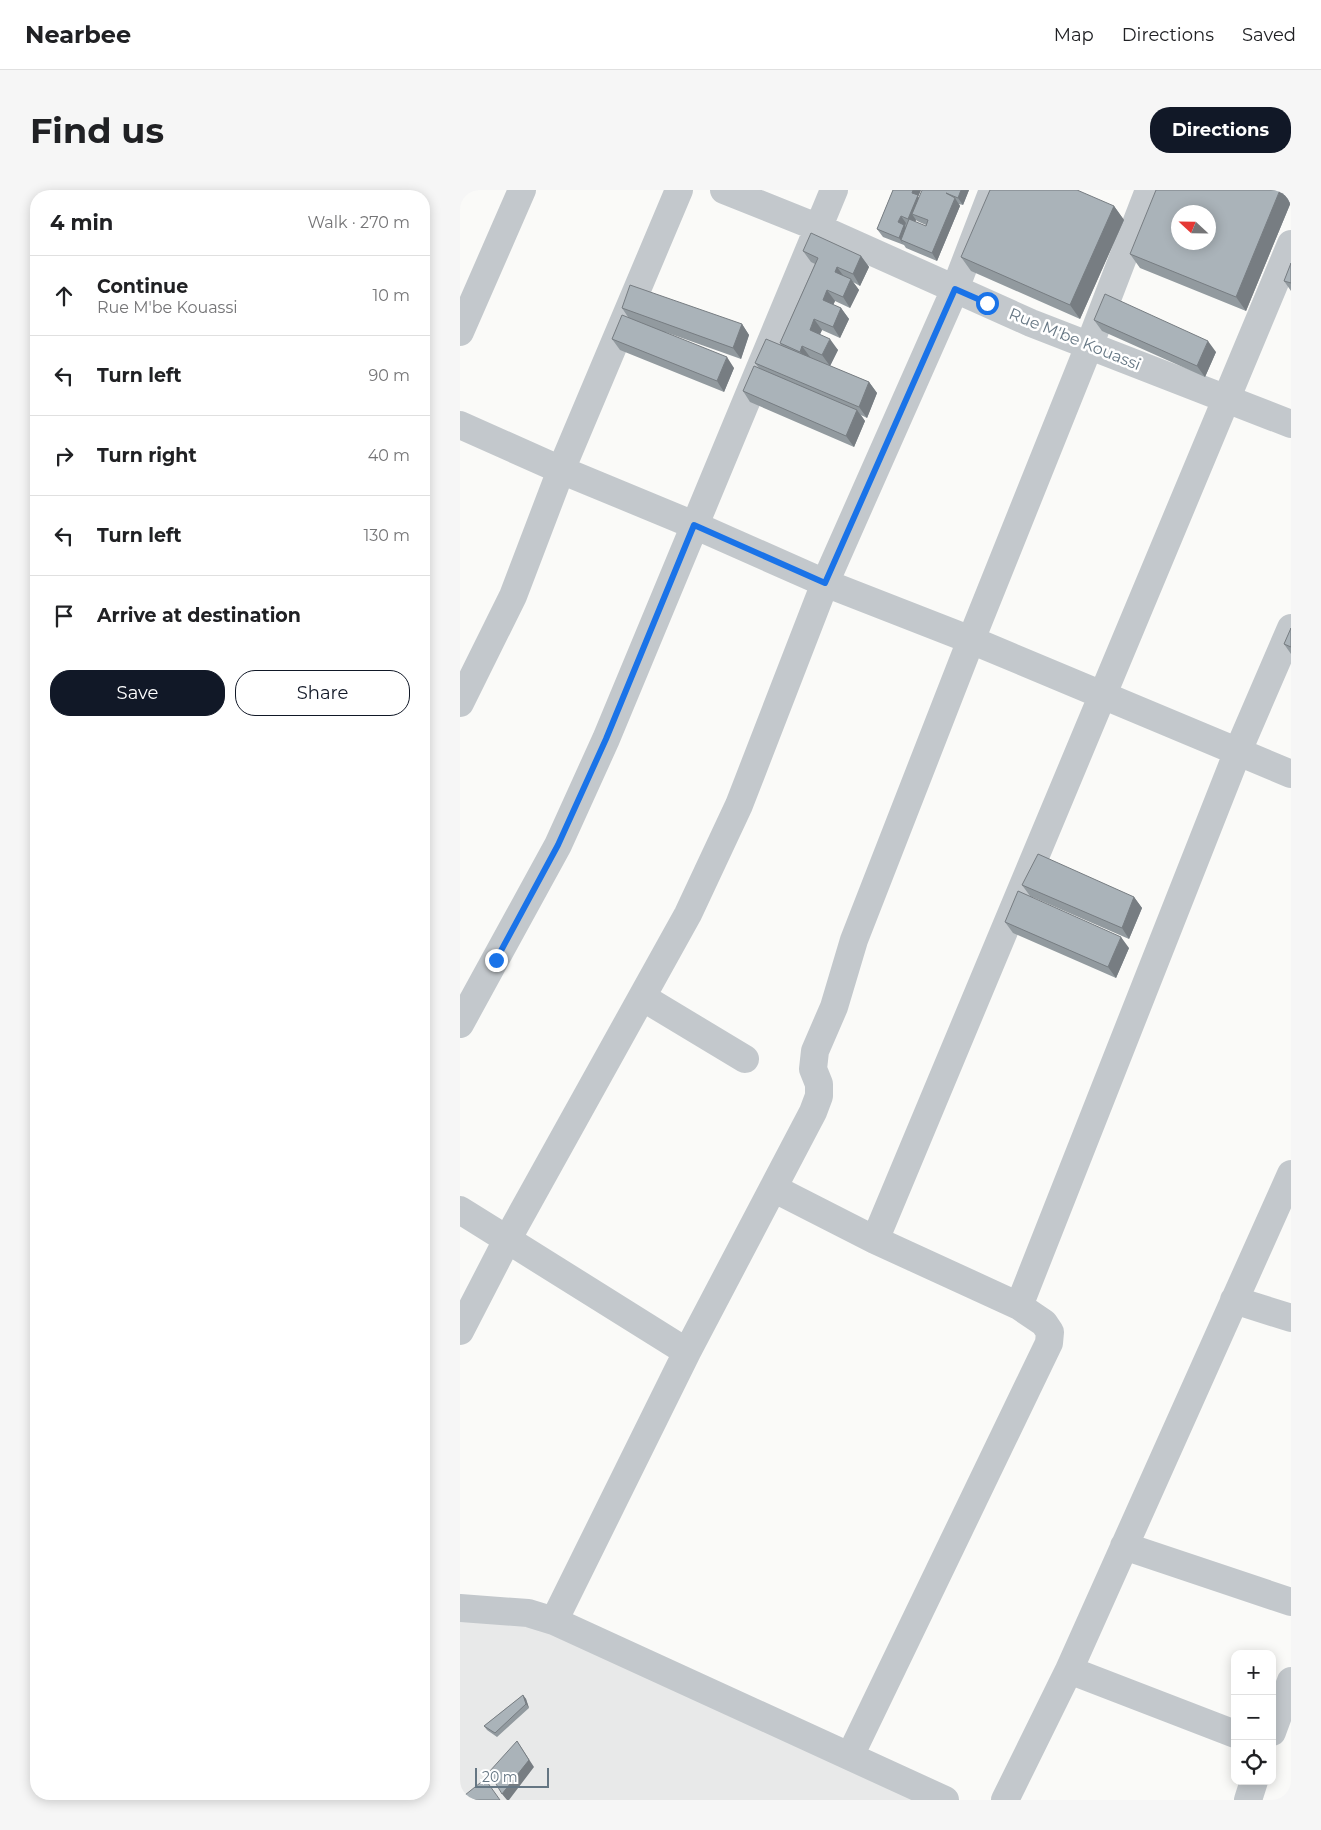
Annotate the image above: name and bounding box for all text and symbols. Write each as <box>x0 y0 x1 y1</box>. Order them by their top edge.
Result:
text: Nearbee <box>25 20 131 49</box>
text: Map <box>1054 24 1094 46</box>
text: Directions <box>1122 24 1214 46</box>
text: Saved <box>1242 24 1296 46</box>
button: Directions <box>1150 107 1291 153</box>
text: Find us <box>30 109 164 152</box>
north arrow <box>1171 205 1216 250</box>
text: 4 min <box>50 210 113 235</box>
text: Walk · 270 m <box>307 213 410 232</box>
text: Continue <box>97 275 188 298</box>
icon: ahead <box>50 282 78 310</box>
text: 10 m <box>372 286 410 305</box>
route start <box>976 292 999 315</box>
text: Rue M'be Kouassi <box>97 298 238 317</box>
street label: Rue M'be Kouassi <box>1006 304 1144 374</box>
icon: left <box>50 362 78 390</box>
text: Turn left <box>97 364 182 387</box>
text: 90 m <box>368 366 410 385</box>
icon: right <box>50 442 78 470</box>
text: Turn right <box>97 444 197 467</box>
text: 40 m <box>368 446 410 465</box>
icon: left <box>50 522 78 550</box>
text: Turn left <box>97 524 182 547</box>
text: 130 m <box>363 526 410 545</box>
icon: arrive <box>50 602 78 630</box>
text: Arrive at destination <box>97 604 301 627</box>
button: Save <box>50 670 225 716</box>
button: Share <box>235 670 410 716</box>
route end <box>485 949 508 972</box>
map controls <box>1231 1650 1276 1785</box>
button: + <box>1231 1650 1276 1695</box>
button: − <box>1231 1695 1276 1740</box>
button: locate <box>1231 1740 1276 1785</box>
scale bar <box>475 1765 549 1788</box>
text: 20 m <box>482 1768 518 1786</box>

